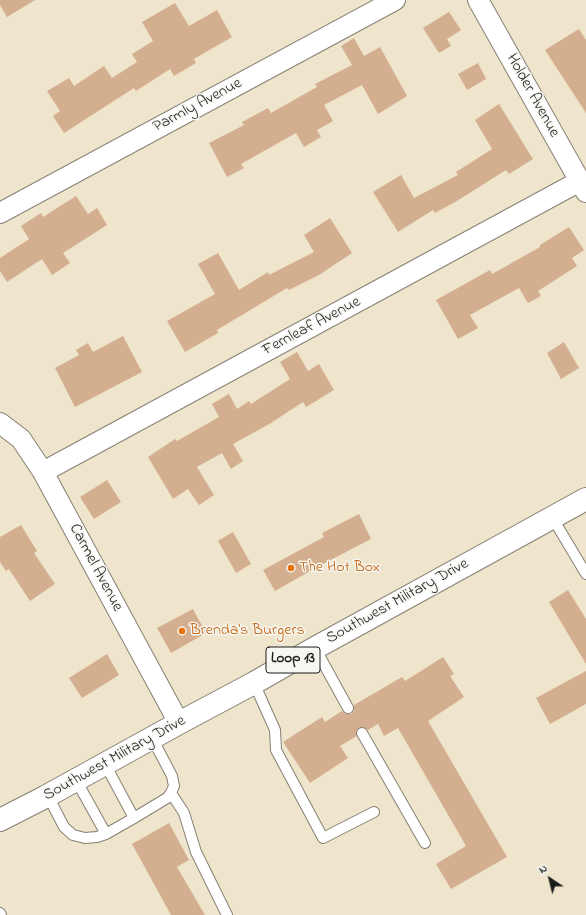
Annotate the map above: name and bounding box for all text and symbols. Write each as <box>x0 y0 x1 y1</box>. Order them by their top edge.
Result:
street label: Holder Avenue <box>501 51 563 141</box>
street label: Parmly Avenue <box>150 75 246 137</box>
street label: Fernleaf Avenue <box>260 293 364 361</box>
street label: Carmel Avenue <box>64 521 126 615</box>
street label: Southwest Military Drive <box>324 555 472 649</box>
place label: The Hot Box <box>299 558 380 578</box>
marker: The Hot Box <box>286 563 296 573</box>
place label: Brenda's Burgers <box>190 621 305 641</box>
marker: Brenda's Burgers <box>177 626 187 636</box>
road number: Loop 13 <box>266 647 320 673</box>
street label: Southwest Military Drive <box>41 712 189 806</box>
north arrow <box>530 859 570 899</box>
text: N <box>535 860 551 878</box>

